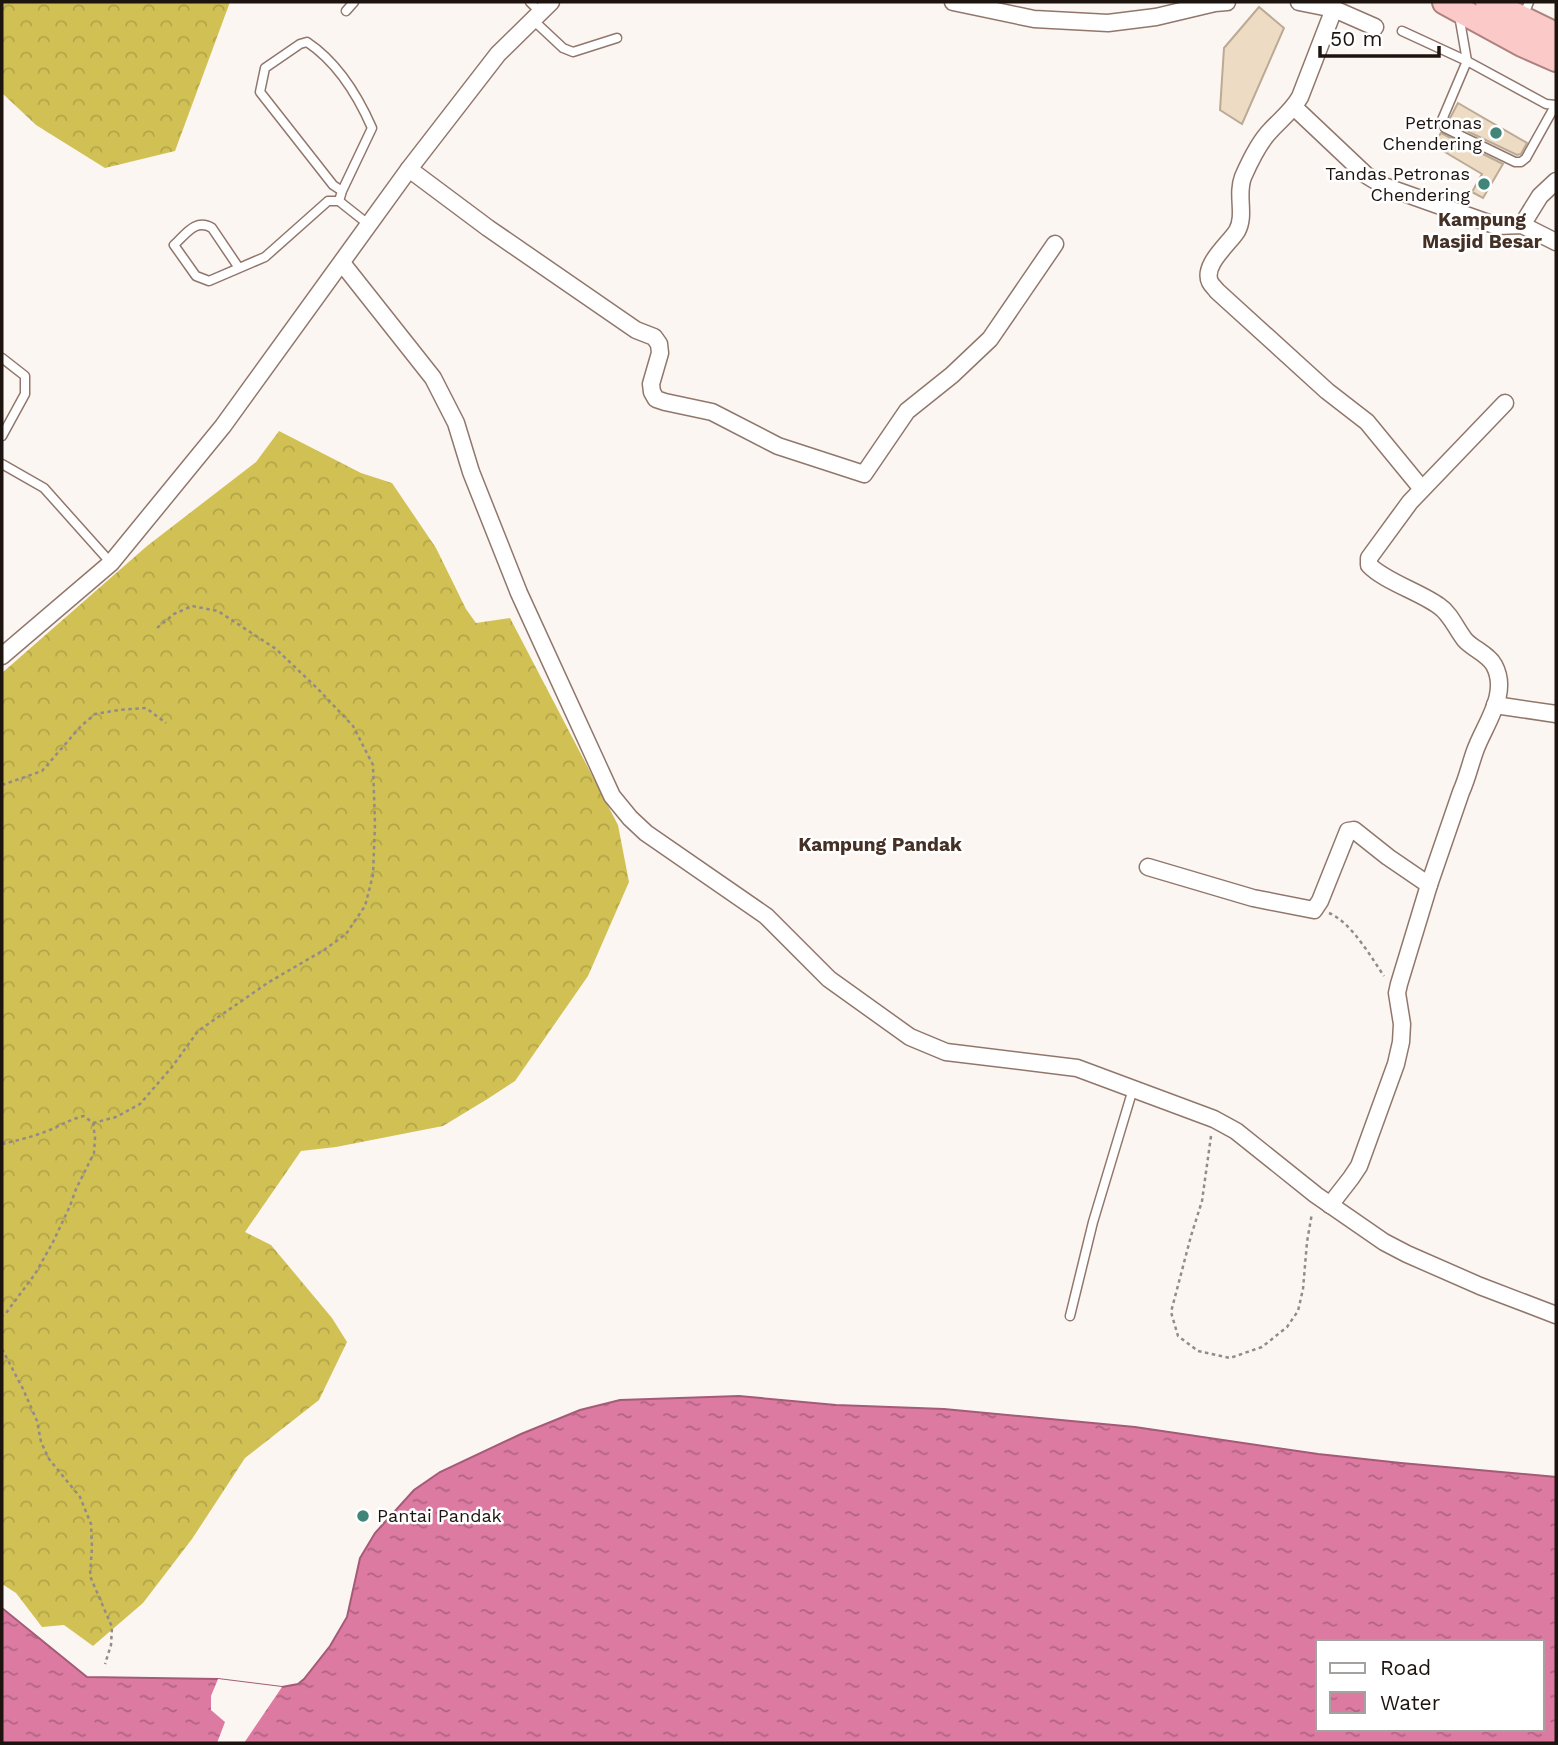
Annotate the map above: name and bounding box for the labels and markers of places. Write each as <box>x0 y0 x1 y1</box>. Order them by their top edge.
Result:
place label: Petronas Chendering <box>1382 112 1482 154</box>
marker: Petronas Chendering <box>1488 125 1504 141</box>
place label: Tandas Petronas Chendering <box>1325 163 1470 205</box>
marker: Tandas Petronas Chendering <box>1476 176 1492 192</box>
place label: Pantai Pandak <box>377 1505 502 1526</box>
marker: Pantai Pandak <box>355 1508 371 1524</box>

